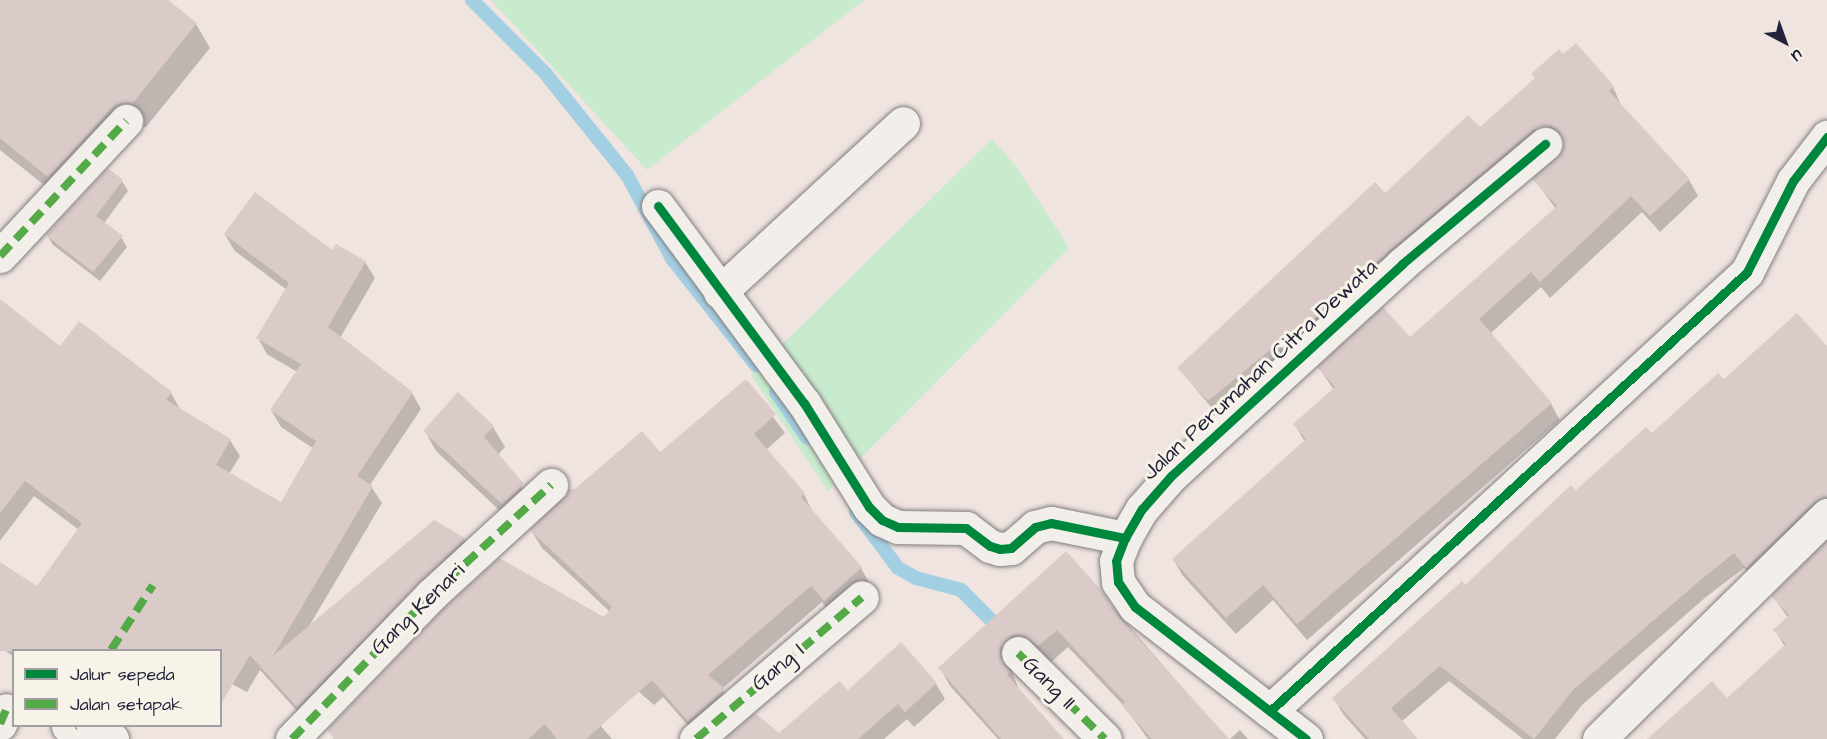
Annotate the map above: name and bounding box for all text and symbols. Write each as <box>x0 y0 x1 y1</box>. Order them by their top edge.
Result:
north arrow <box>1755 12 1815 72</box>
text: U <box>1786 44 1807 67</box>
street label: Jalan Perumahan Citra Dewata <box>1137 254 1383 486</box>
street label: Gang Kenari <box>366 558 470 660</box>
street label: Gang I <box>746 637 810 697</box>
legend <box>12 649 222 727</box>
street label: Gang II <box>1017 651 1081 715</box>
text: Jalur sepeda <box>70 662 175 687</box>
text: Jalan setapak <box>70 692 182 717</box>

